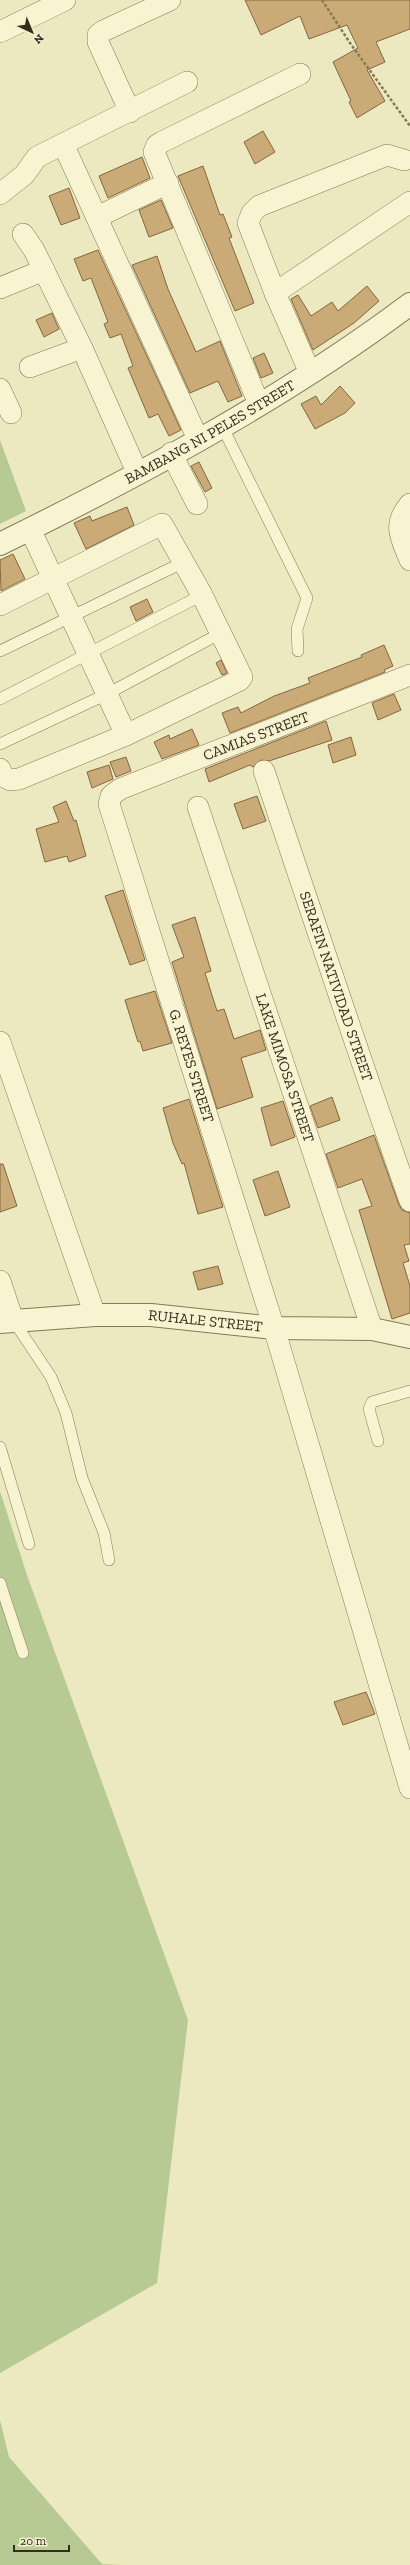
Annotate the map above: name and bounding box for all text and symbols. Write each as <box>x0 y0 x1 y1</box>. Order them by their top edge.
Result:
north arrow <box>12 12 52 52</box>
text: N <box>31 31 46 47</box>
street label: BAMBANG NI PELES STREET <box>122 376 299 488</box>
street label: CAMIAS STREET <box>200 708 312 764</box>
street label: SERAFIN NATIVIDAD STREET <box>296 889 377 1084</box>
street label: LAKE MIMOSA STREET <box>252 991 318 1145</box>
street label: G. REYES STREET <box>165 1007 218 1125</box>
street label: RUHALE STREET <box>147 1306 264 1336</box>
scale bar <box>14 2527 69 2553</box>
text: 20 m <box>20 2534 47 2548</box>

